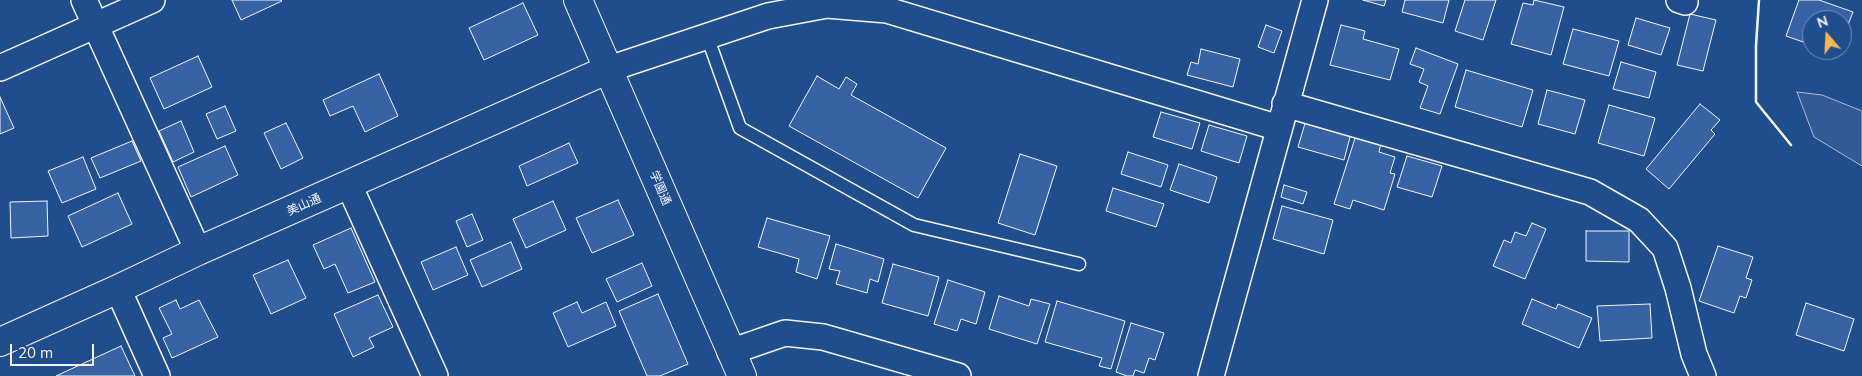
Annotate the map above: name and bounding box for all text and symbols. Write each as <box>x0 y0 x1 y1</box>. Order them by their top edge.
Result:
north arrow <box>1802 10 1852 60</box>
text: N <box>1815 12 1830 32</box>
street label: 学園通 <box>646 169 674 207</box>
street label: 美山通 <box>285 191 323 219</box>
scale bar <box>12 334 96 366</box>
text: 20 m <box>18 343 53 362</box>

